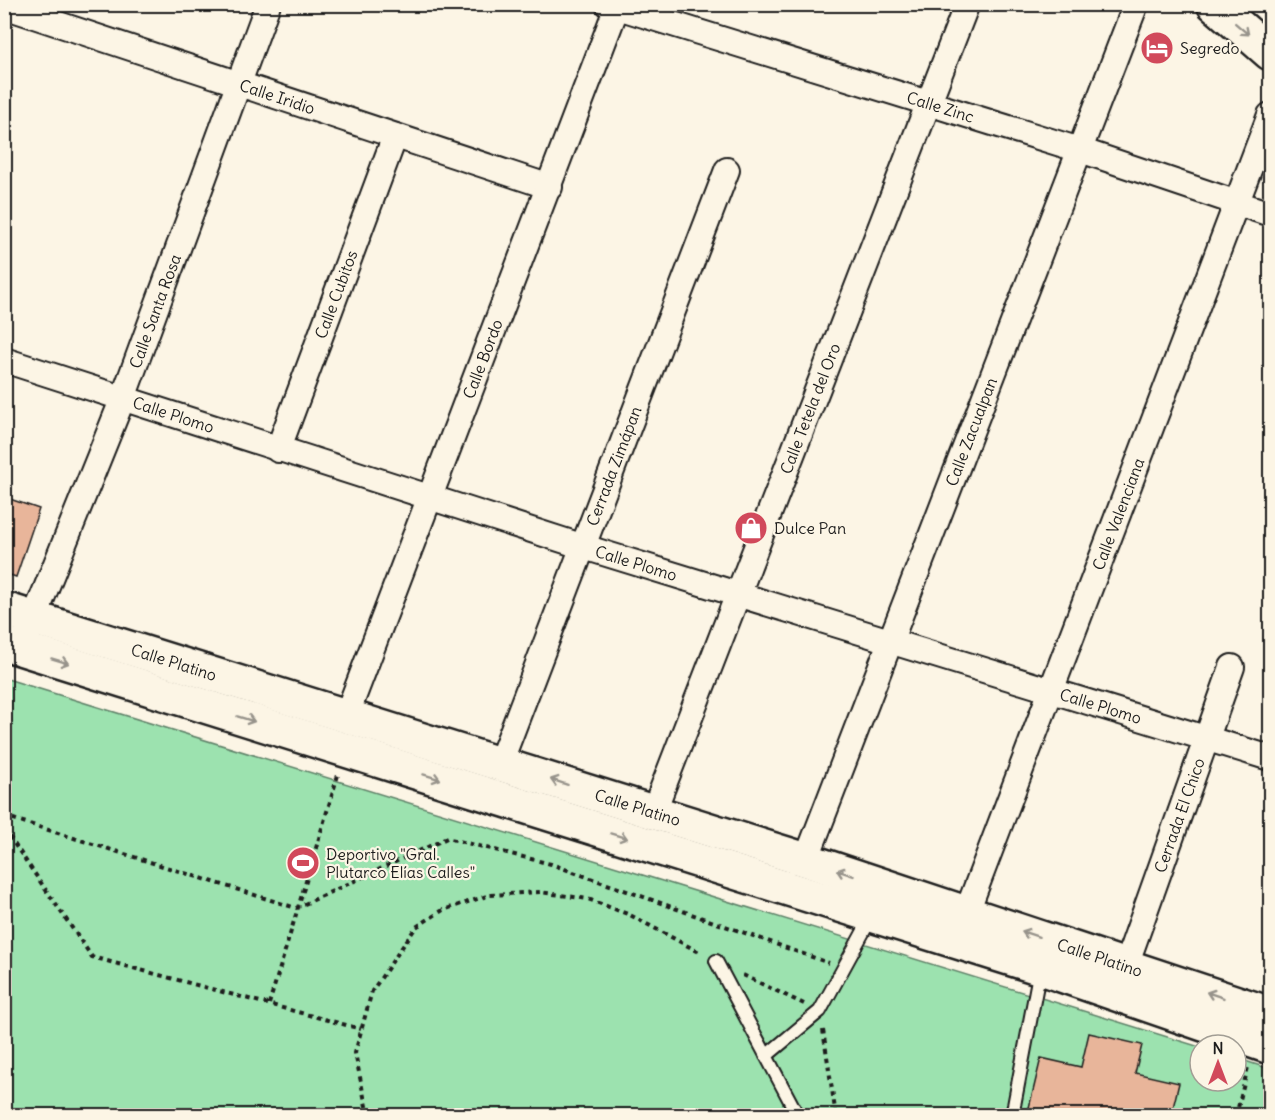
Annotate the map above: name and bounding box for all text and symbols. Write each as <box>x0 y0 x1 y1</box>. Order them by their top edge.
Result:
one-way arrow <box>1234 22 1249 36</box>
hotel icon: Segredo <box>1139 30 1175 66</box>
place label: Segredo <box>1180 38 1240 58</box>
street label: Calle Iridio <box>237 75 318 118</box>
street label: Calle Zinc <box>904 87 977 127</box>
street label: Calle Cubitos <box>310 247 362 341</box>
street label: Calle Santa Rosa <box>125 251 185 371</box>
street label: Calle Bordo <box>458 316 507 402</box>
street label: Calle Tetela del Oro <box>776 340 844 477</box>
street label: Calle Zacualpan <box>941 375 1001 489</box>
street label: Calle Plomo <box>130 392 217 437</box>
street label: Cerrada Zimápan <box>582 403 646 529</box>
street label: Calle Valenciana <box>1088 455 1149 573</box>
shop icon: Dulce Pan <box>733 510 769 546</box>
place label: Dulce Pan <box>774 518 846 538</box>
street label: Calle Plomo <box>593 541 679 585</box>
street label: Calle Platino <box>129 639 219 685</box>
one-way arrow <box>50 656 69 667</box>
street label: Calle Plomo <box>1057 684 1144 728</box>
one-way arrow <box>236 714 255 725</box>
street label: Cerrada El Chico <box>1150 755 1209 875</box>
one-way arrow <box>422 773 441 784</box>
one-way arrow <box>550 776 569 787</box>
street label: Calle Platino <box>592 785 683 830</box>
one-way arrow <box>609 831 628 842</box>
place label: Deportivo "Gral. Plutarco Elías Calles" <box>326 844 475 882</box>
sports icon: Deportivo "Gral. Plutarco Elías Calles" <box>285 845 321 881</box>
one-way arrow <box>836 867 855 878</box>
one-way arrow <box>1021 928 1040 939</box>
street label: Calle Platino <box>1055 934 1145 981</box>
one-way arrow <box>1206 989 1225 1000</box>
north arrow <box>1188 1033 1248 1093</box>
text: N <box>1212 1038 1224 1058</box>

